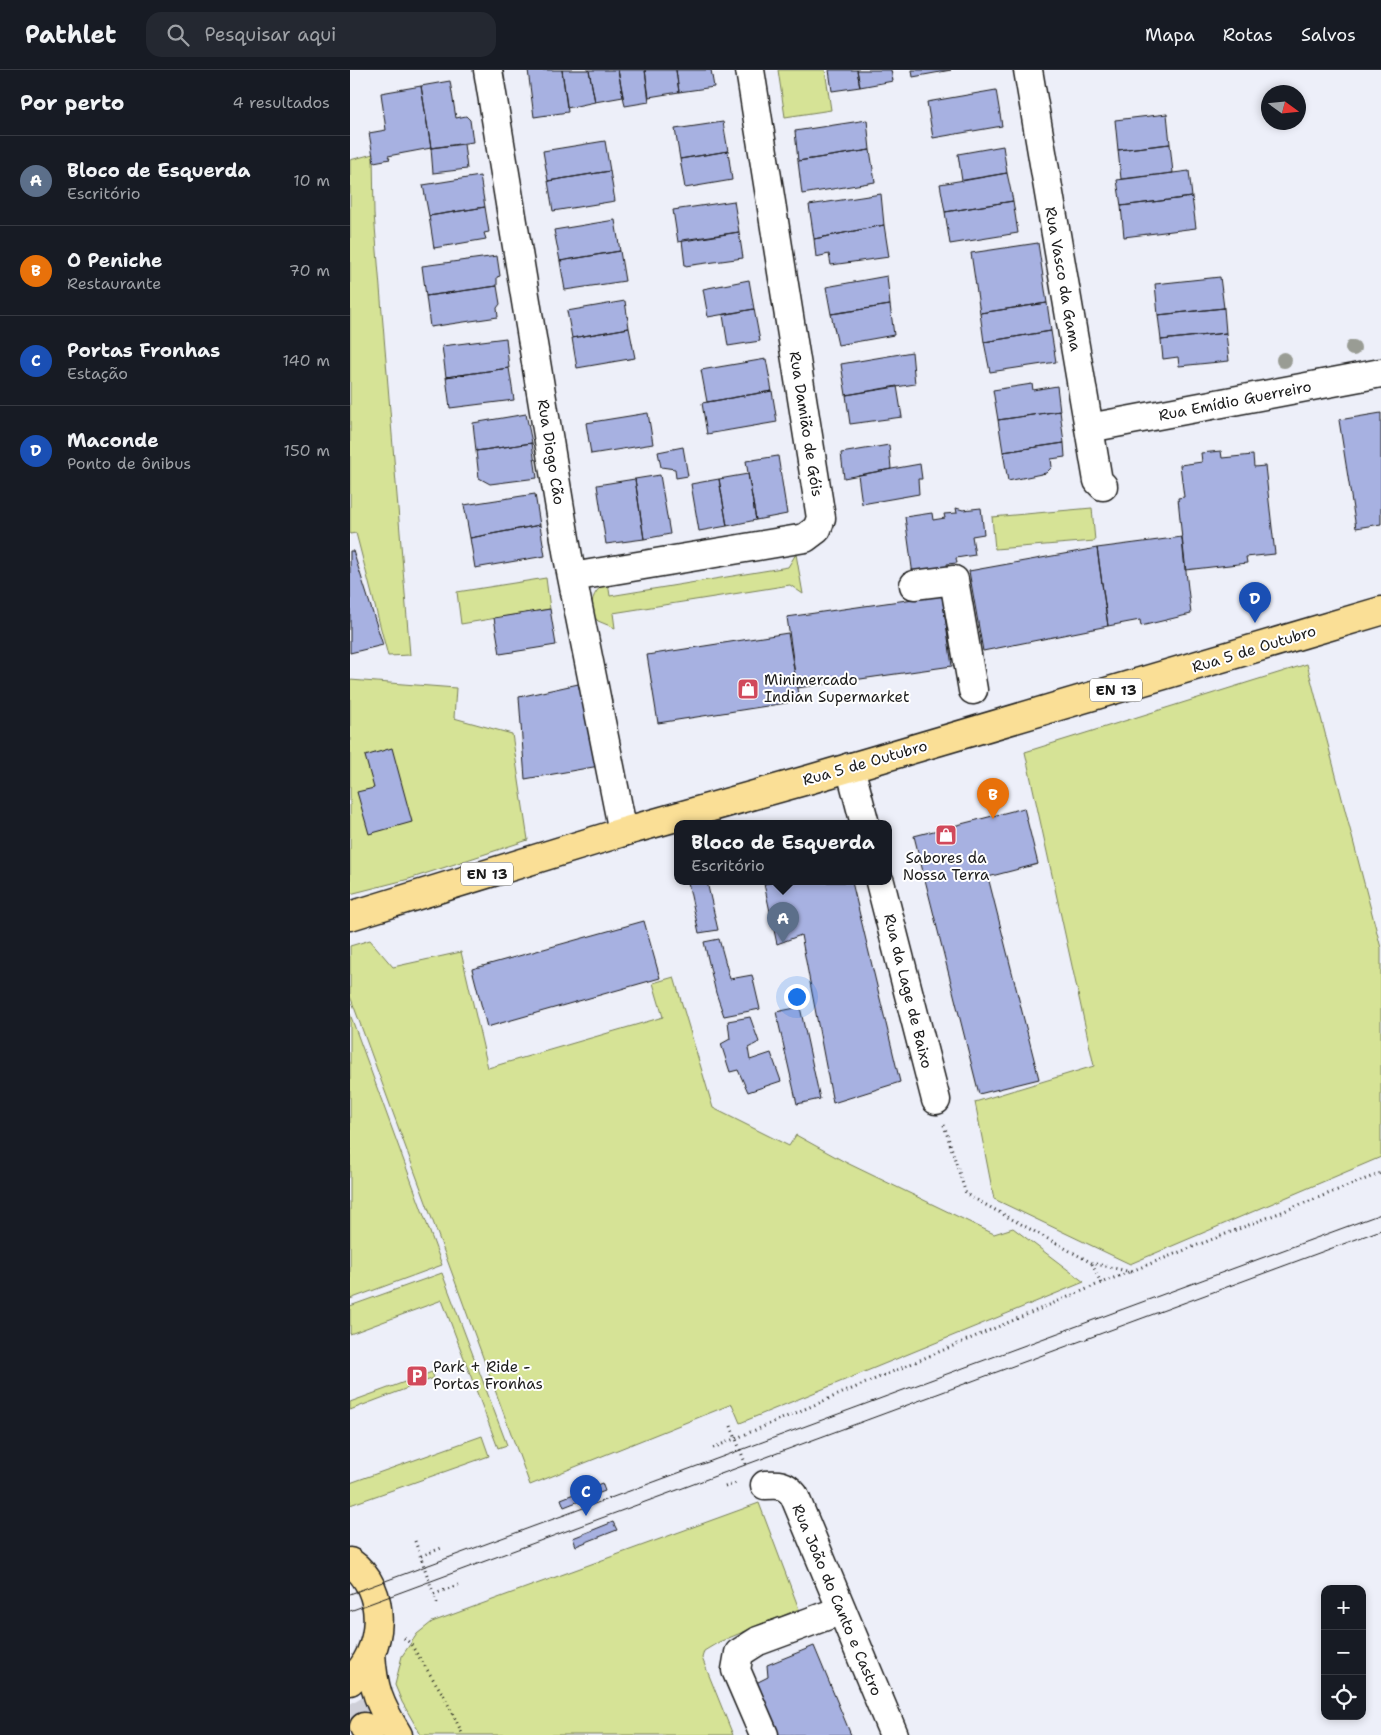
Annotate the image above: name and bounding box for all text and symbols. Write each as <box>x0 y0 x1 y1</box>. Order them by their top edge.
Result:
search box <box>146 12 496 57</box>
text: Pathlet <box>25 19 116 51</box>
icon: search <box>164 21 192 49</box>
text: Pesquisar aqui <box>204 22 336 47</box>
text: Mapa <box>1145 23 1195 47</box>
text: Rotas <box>1223 23 1273 47</box>
text: Salvos <box>1301 23 1356 47</box>
north arrow <box>1261 85 1306 130</box>
text: Por perto <box>20 89 124 117</box>
text: 4 resultados <box>232 92 330 113</box>
text: Bloco de Esquerda <box>67 158 251 183</box>
text: A <box>30 170 42 191</box>
text: 10 m <box>293 170 330 191</box>
text: Escritório <box>67 183 140 204</box>
street label: Rua Vasco da Gama <box>1040 205 1086 354</box>
text: O Peniche <box>67 248 162 273</box>
text: B <box>31 260 41 281</box>
text: 70 m <box>289 260 330 281</box>
text: Restaurante <box>67 273 161 294</box>
text: Portas Fronhas <box>67 338 220 363</box>
text: C <box>31 350 41 371</box>
text: 140 m <box>283 350 330 371</box>
street label: Rua Damião de Góis <box>785 350 827 498</box>
text: Estação <box>67 363 128 384</box>
street label: Rua Emídio Guerreiro <box>1157 376 1313 426</box>
street label: Rua Diogo Cão <box>533 398 569 506</box>
text: Maconde <box>67 428 159 453</box>
text: D <box>30 440 42 461</box>
text: 150 m <box>283 440 330 461</box>
text: Ponto de ônibus <box>67 453 191 474</box>
pin: D <box>1239 582 1271 623</box>
street label: Rua 5 de Outubro <box>1190 621 1318 677</box>
place label: Minimercado Indian Supermarket <box>764 670 909 707</box>
shop icon: Minimercado Indian Supermarket <box>736 677 760 701</box>
road number: EN 13 <box>1090 678 1142 702</box>
street label: Rua 5 de Outubro <box>800 736 930 790</box>
pin: B <box>977 778 1009 819</box>
popup <box>674 820 892 885</box>
shop icon: Sabores da Nossa Terra <box>934 823 958 847</box>
text: Bloco de Esquerda <box>691 830 875 855</box>
place label: Sabores da Nossa Terra <box>903 848 990 885</box>
text: Escritório <box>691 855 765 876</box>
road number: EN 13 <box>461 862 513 886</box>
pin: A <box>767 902 799 943</box>
street label: Rua da Lage de Baixo <box>879 912 937 1070</box>
your location <box>784 984 810 1010</box>
place label: Park + Ride - Portas Fronhas <box>433 1357 543 1394</box>
parking icon: Park + Ride - Portas Fronhas <box>405 1364 429 1388</box>
pin: C <box>570 1475 602 1516</box>
street label: Rua João do Canto e Castro <box>788 1501 886 1699</box>
map controls <box>1321 1585 1366 1720</box>
button: + <box>1321 1585 1366 1630</box>
button: − <box>1321 1630 1366 1675</box>
button: locate <box>1321 1675 1366 1720</box>

